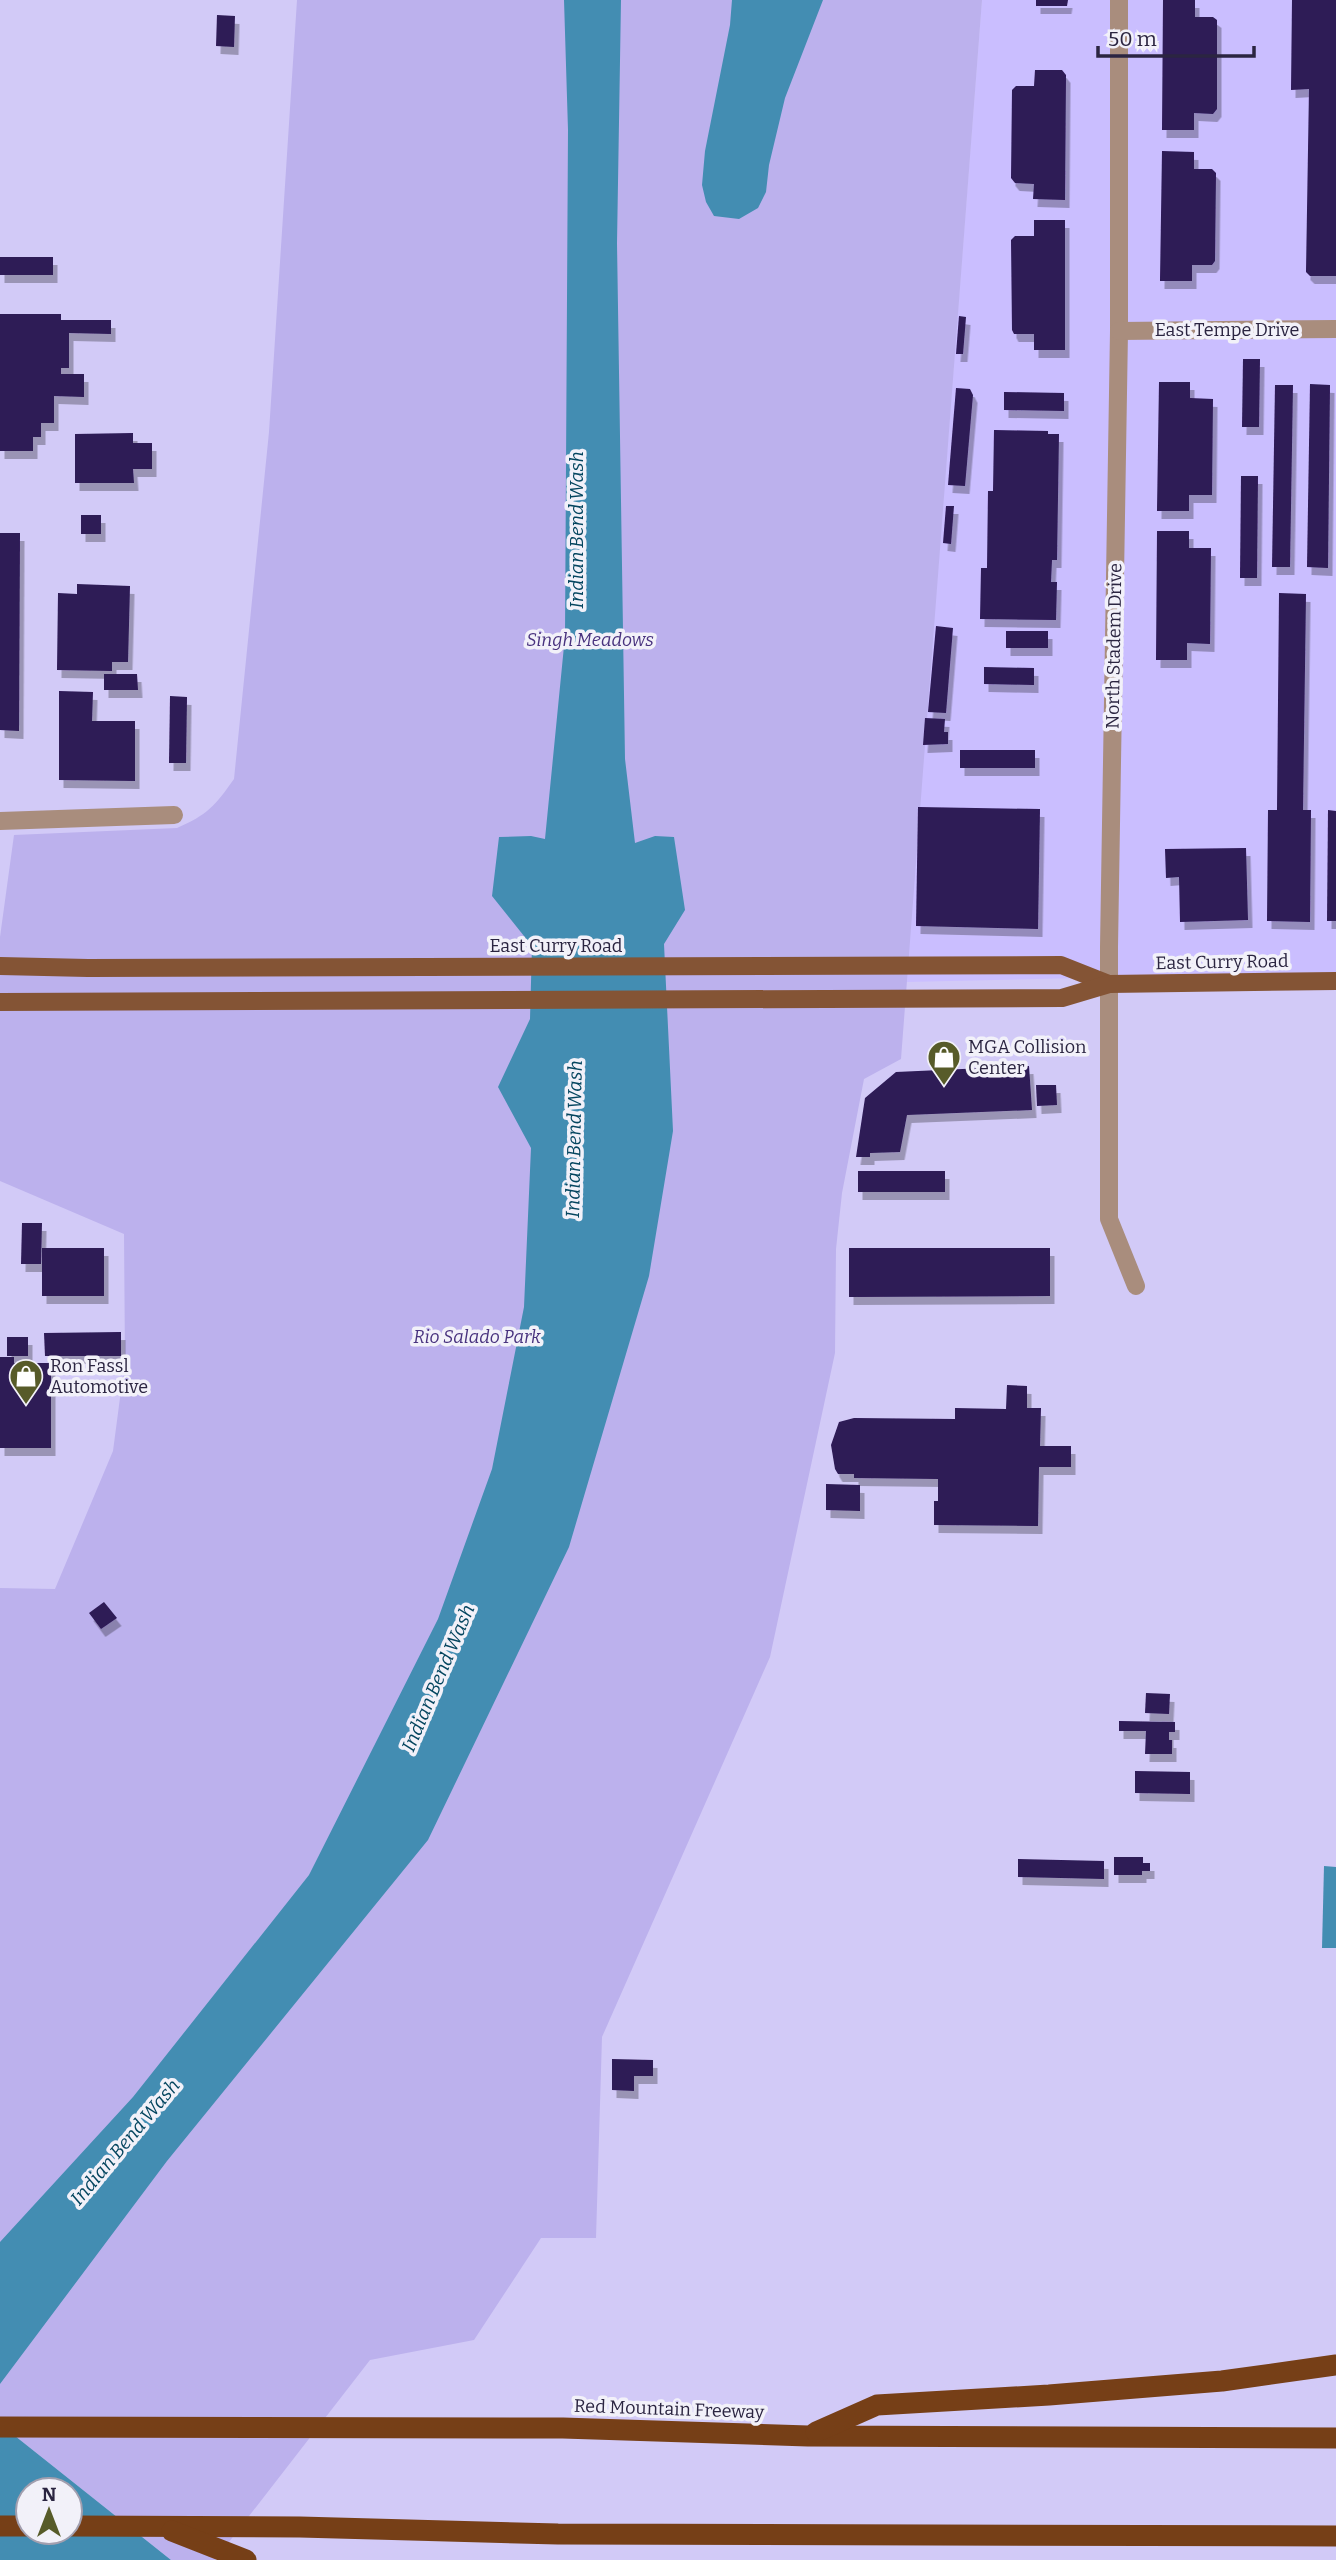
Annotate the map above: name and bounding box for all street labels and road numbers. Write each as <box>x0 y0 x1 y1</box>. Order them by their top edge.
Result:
street label: East Tempe Drive <box>1155 319 1299 341</box>
street label: North Stadem Drive <box>1102 563 1126 729</box>
street label: East Curry Road <box>489 935 623 957</box>
street label: East Curry Road <box>1155 950 1289 974</box>
street label: Red Mountain Freeway <box>574 2395 765 2423</box>

